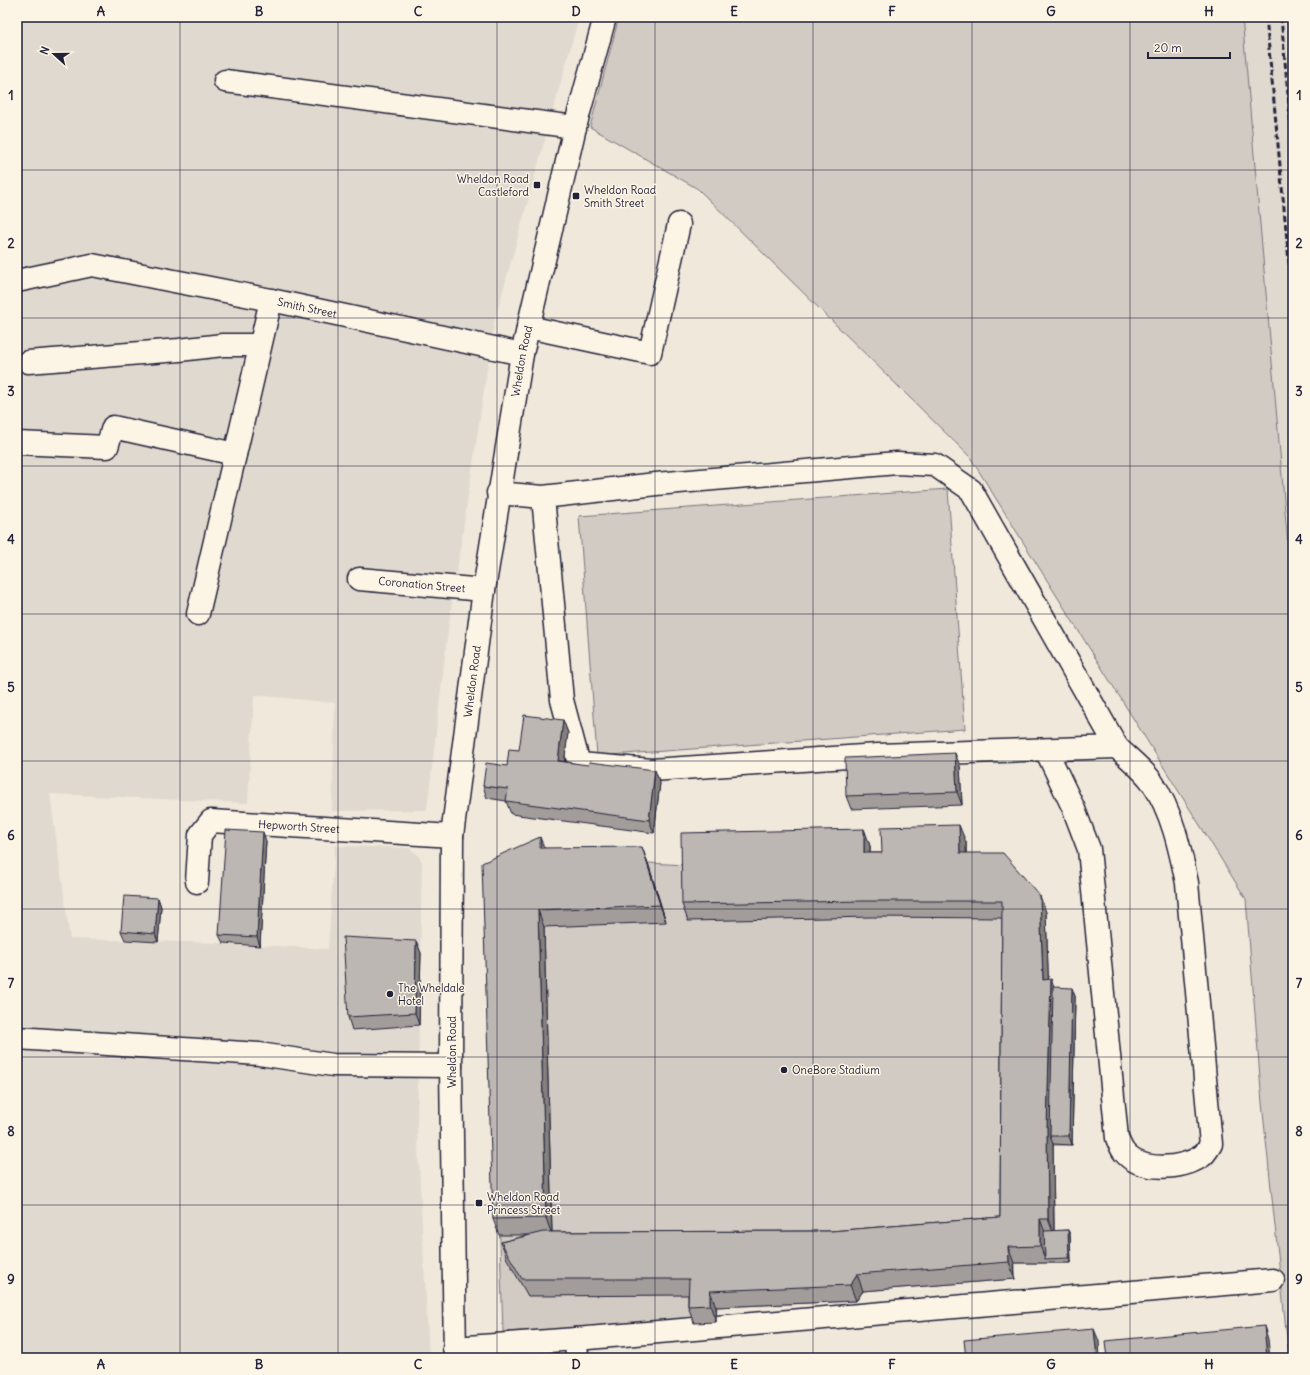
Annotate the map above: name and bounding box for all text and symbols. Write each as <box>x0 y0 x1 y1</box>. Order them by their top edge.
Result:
text: A <box>97 3 106 20</box>
text: B <box>255 3 264 20</box>
text: C <box>414 3 423 20</box>
text: D <box>571 3 581 20</box>
text: E <box>730 3 738 20</box>
text: F <box>888 3 896 20</box>
text: G <box>1046 3 1056 20</box>
text: H <box>1204 3 1214 20</box>
north arrow <box>34 34 74 74</box>
scale bar <box>1148 34 1230 60</box>
text: 20 m <box>1154 40 1182 55</box>
text: N <box>37 44 53 56</box>
text: 1 <box>8 87 14 104</box>
text: 1 <box>1296 87 1302 104</box>
place label: Wheldon Road Castleford <box>457 172 530 199</box>
marker: Wheldon Road Castleford <box>532 180 542 190</box>
place label: Wheldon Road Smith Street <box>584 183 657 210</box>
marker: Wheldon Road Smith Street <box>571 191 581 201</box>
text: 2 <box>7 235 15 252</box>
text: 2 <box>1295 235 1303 252</box>
street label: Smith Street <box>276 295 338 321</box>
street label: Wheldon Road <box>508 324 536 398</box>
text: 3 <box>7 383 15 400</box>
text: 3 <box>1295 383 1303 400</box>
text: 4 <box>7 531 15 548</box>
text: 4 <box>1295 531 1303 548</box>
street label: Coronation Street <box>378 574 466 595</box>
street label: Wheldon Road <box>461 644 484 718</box>
text: 5 <box>7 679 15 696</box>
text: 5 <box>1295 679 1303 696</box>
street label: Hepworth Street <box>258 817 340 836</box>
text: 6 <box>7 827 15 844</box>
text: 6 <box>1295 827 1303 844</box>
text: 7 <box>8 975 15 992</box>
text: 7 <box>1296 975 1303 992</box>
place label: The Wheldale Hotel <box>398 981 465 1008</box>
marker: The Wheldale Hotel <box>385 989 395 999</box>
street label: Wheldon Road <box>445 1015 459 1088</box>
place label: OneBore Stadium <box>792 1063 880 1077</box>
marker: OneBore Stadium <box>779 1065 789 1075</box>
text: 8 <box>7 1123 15 1140</box>
text: 8 <box>1295 1123 1303 1140</box>
place label: Wheldon Road Princess Street <box>487 1190 561 1217</box>
marker: Wheldon Road Princess Street <box>474 1198 484 1208</box>
text: 9 <box>7 1271 15 1288</box>
text: 9 <box>1295 1271 1303 1288</box>
text: A <box>97 1356 106 1373</box>
text: B <box>255 1356 264 1373</box>
text: C <box>414 1356 423 1373</box>
text: D <box>571 1356 581 1373</box>
text: E <box>730 1356 738 1373</box>
text: F <box>888 1356 896 1373</box>
text: G <box>1046 1356 1056 1373</box>
text: H <box>1204 1356 1214 1373</box>

